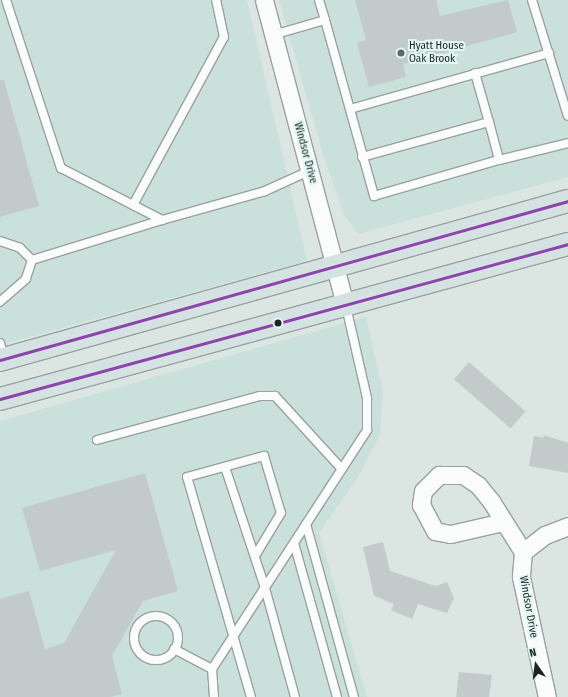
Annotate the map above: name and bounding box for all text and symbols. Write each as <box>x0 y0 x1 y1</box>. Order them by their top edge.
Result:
place label: Hyatt House Oak Brook <box>409 40 464 66</box>
marker: Hyatt House Oak Brook <box>396 48 406 58</box>
street label: Windsor Drive <box>290 121 320 185</box>
unlabelled marker <box>273 318 283 328</box>
street label: Windsor Drive <box>516 575 540 639</box>
north arrow <box>516 645 556 685</box>
text: N <box>528 646 538 660</box>

